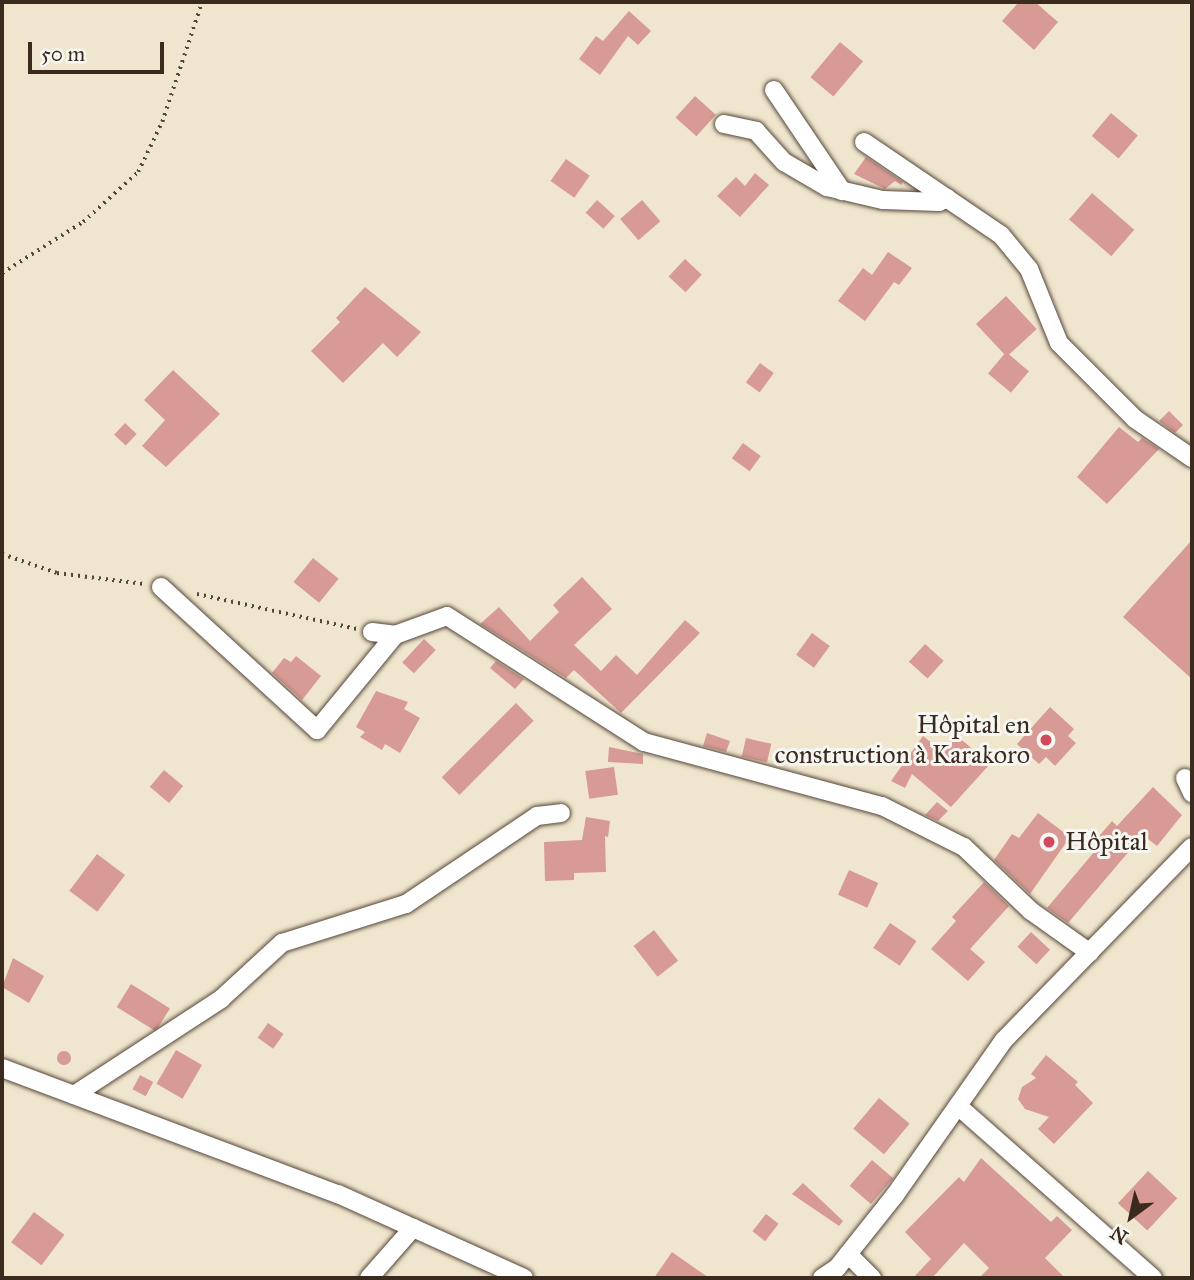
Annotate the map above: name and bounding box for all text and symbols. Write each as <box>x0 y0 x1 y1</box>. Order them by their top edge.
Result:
scale bar <box>32 28 168 72</box>
text: 50 m <box>41 41 85 67</box>
place label: Hôpital en construction à Karakoro <box>774 709 1030 770</box>
marker: Hôpital en construction à Karakoro <box>1036 730 1056 750</box>
place label: Hôpital <box>1065 826 1148 858</box>
marker: Hôpital <box>1039 832 1059 852</box>
north arrow <box>1096 1182 1166 1252</box>
text: N <box>1106 1221 1132 1249</box>

